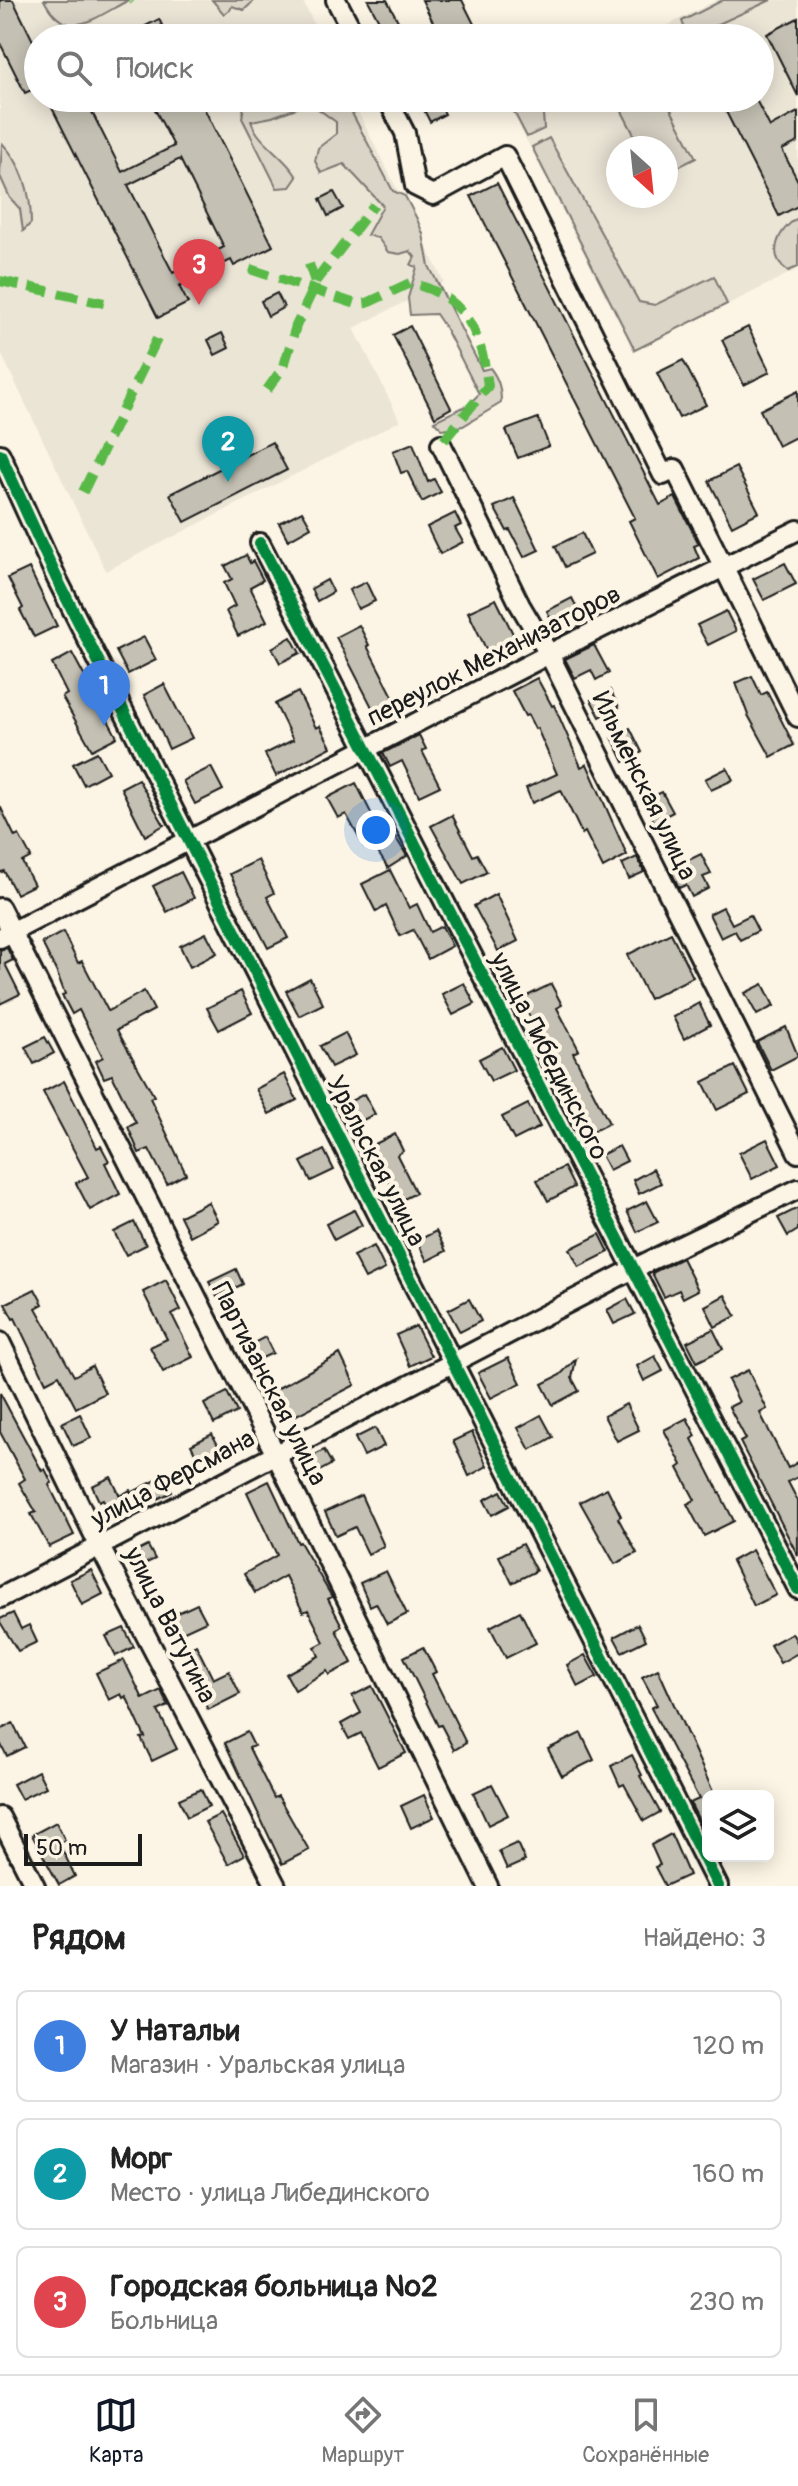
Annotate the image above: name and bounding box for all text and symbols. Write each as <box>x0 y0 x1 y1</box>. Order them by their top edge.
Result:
search box <box>24 24 774 112</box>
icon: search <box>52 46 96 90</box>
text: Поиск <box>116 50 194 87</box>
north arrow <box>606 136 678 208</box>
pin: 3 <box>173 239 225 305</box>
pin: 2 <box>202 416 254 482</box>
street label: переулок Механизаторов <box>362 578 626 734</box>
pin: 1 <box>78 660 130 726</box>
street label: Ильменская улица <box>585 687 703 885</box>
your location <box>356 810 396 850</box>
street label: улица Либединского <box>482 946 615 1165</box>
street label: Уральская улица <box>319 1070 433 1252</box>
street label: Партизанская улица <box>204 1277 334 1491</box>
street label: улица Ферсмана <box>85 1423 260 1536</box>
street label: улица Ватутина <box>116 1541 223 1708</box>
map controls <box>702 1790 774 1862</box>
button: layers <box>702 1790 774 1862</box>
scale bar <box>24 1830 142 1866</box>
text: 50 m <box>36 1834 87 1862</box>
text: Рядом <box>32 1917 126 1960</box>
text: Найдено: 3 <box>643 1922 766 1954</box>
text: У Натальи <box>110 2012 239 2049</box>
text: 1 <box>55 2030 65 2062</box>
text: 120 m <box>693 2030 764 2062</box>
text: Магазин · Уральская улица <box>110 2049 405 2081</box>
text: Морг <box>110 2140 172 2177</box>
text: 2 <box>53 2158 67 2190</box>
text: 160 m <box>692 2158 764 2190</box>
text: Место · улица Либединского <box>110 2177 430 2209</box>
text: Городская больница №2 <box>110 2268 438 2305</box>
text: 3 <box>53 2286 67 2318</box>
text: 230 m <box>689 2286 764 2318</box>
text: Больница <box>110 2305 218 2337</box>
tab: Карта <box>89 2393 144 2469</box>
tab: Маршрут <box>321 2393 404 2469</box>
tab: Сохранённые <box>582 2393 709 2469</box>

